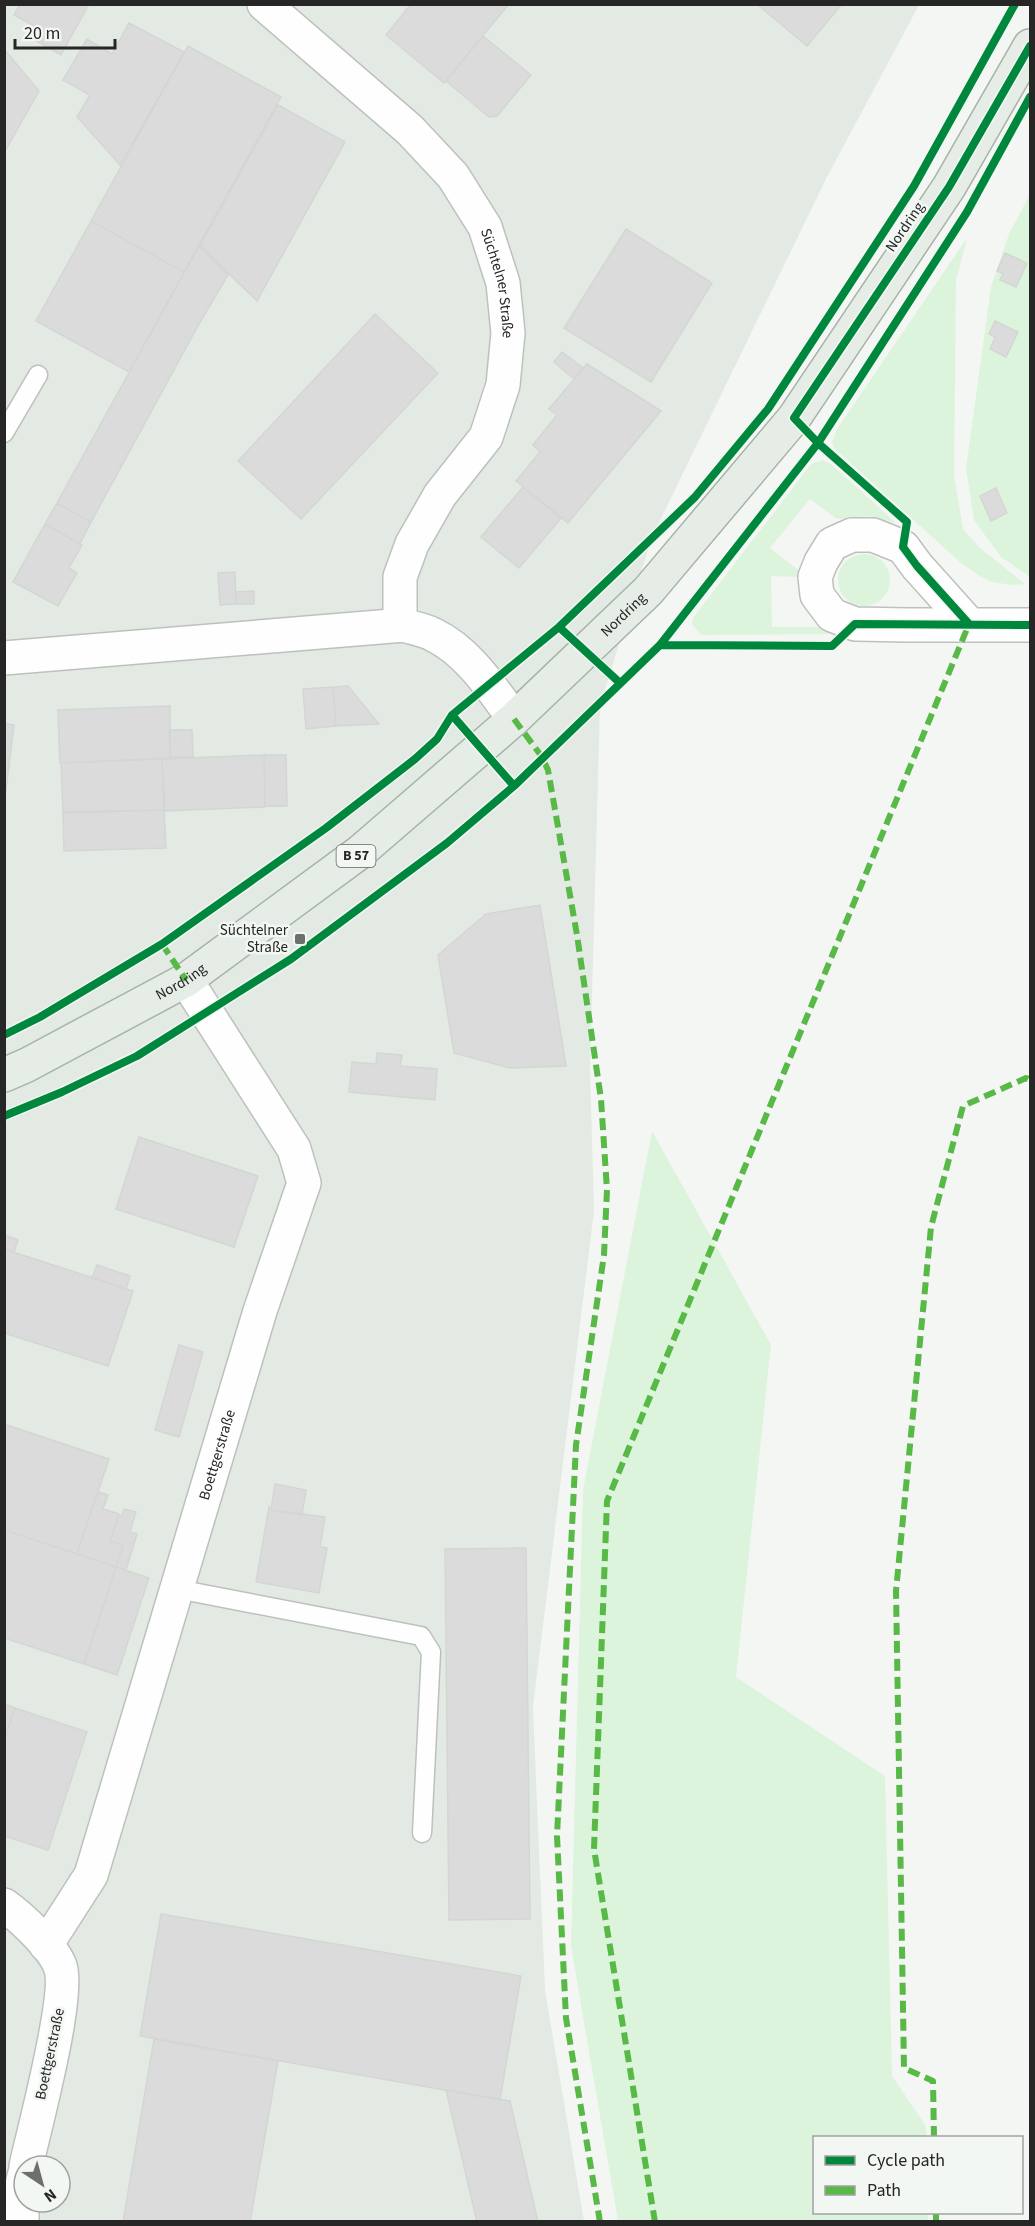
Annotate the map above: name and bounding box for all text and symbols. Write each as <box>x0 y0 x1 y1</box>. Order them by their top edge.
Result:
scale bar <box>15 12 116 50</box>
text: 20 m <box>24 21 60 46</box>
street label: Nordring <box>881 198 930 256</box>
street label: Süchtelner Straße <box>476 225 519 339</box>
street label: Nordring <box>596 587 651 642</box>
road number: B 57 <box>336 845 376 867</box>
place label: Süchtelner Straße <box>220 920 289 958</box>
marker: Süchtelner Straße <box>293 932 307 946</box>
street label: Nordring <box>152 958 211 1005</box>
street label: Boettgerstraße <box>193 1407 240 1502</box>
street label: Boettgerstraße <box>30 2006 70 2102</box>
legend <box>813 2136 1023 2214</box>
text: Cycle path <box>867 2148 945 2173</box>
north arrow <box>12 2154 72 2214</box>
text: Path <box>867 2178 901 2203</box>
text: N <box>39 2183 61 2207</box>

